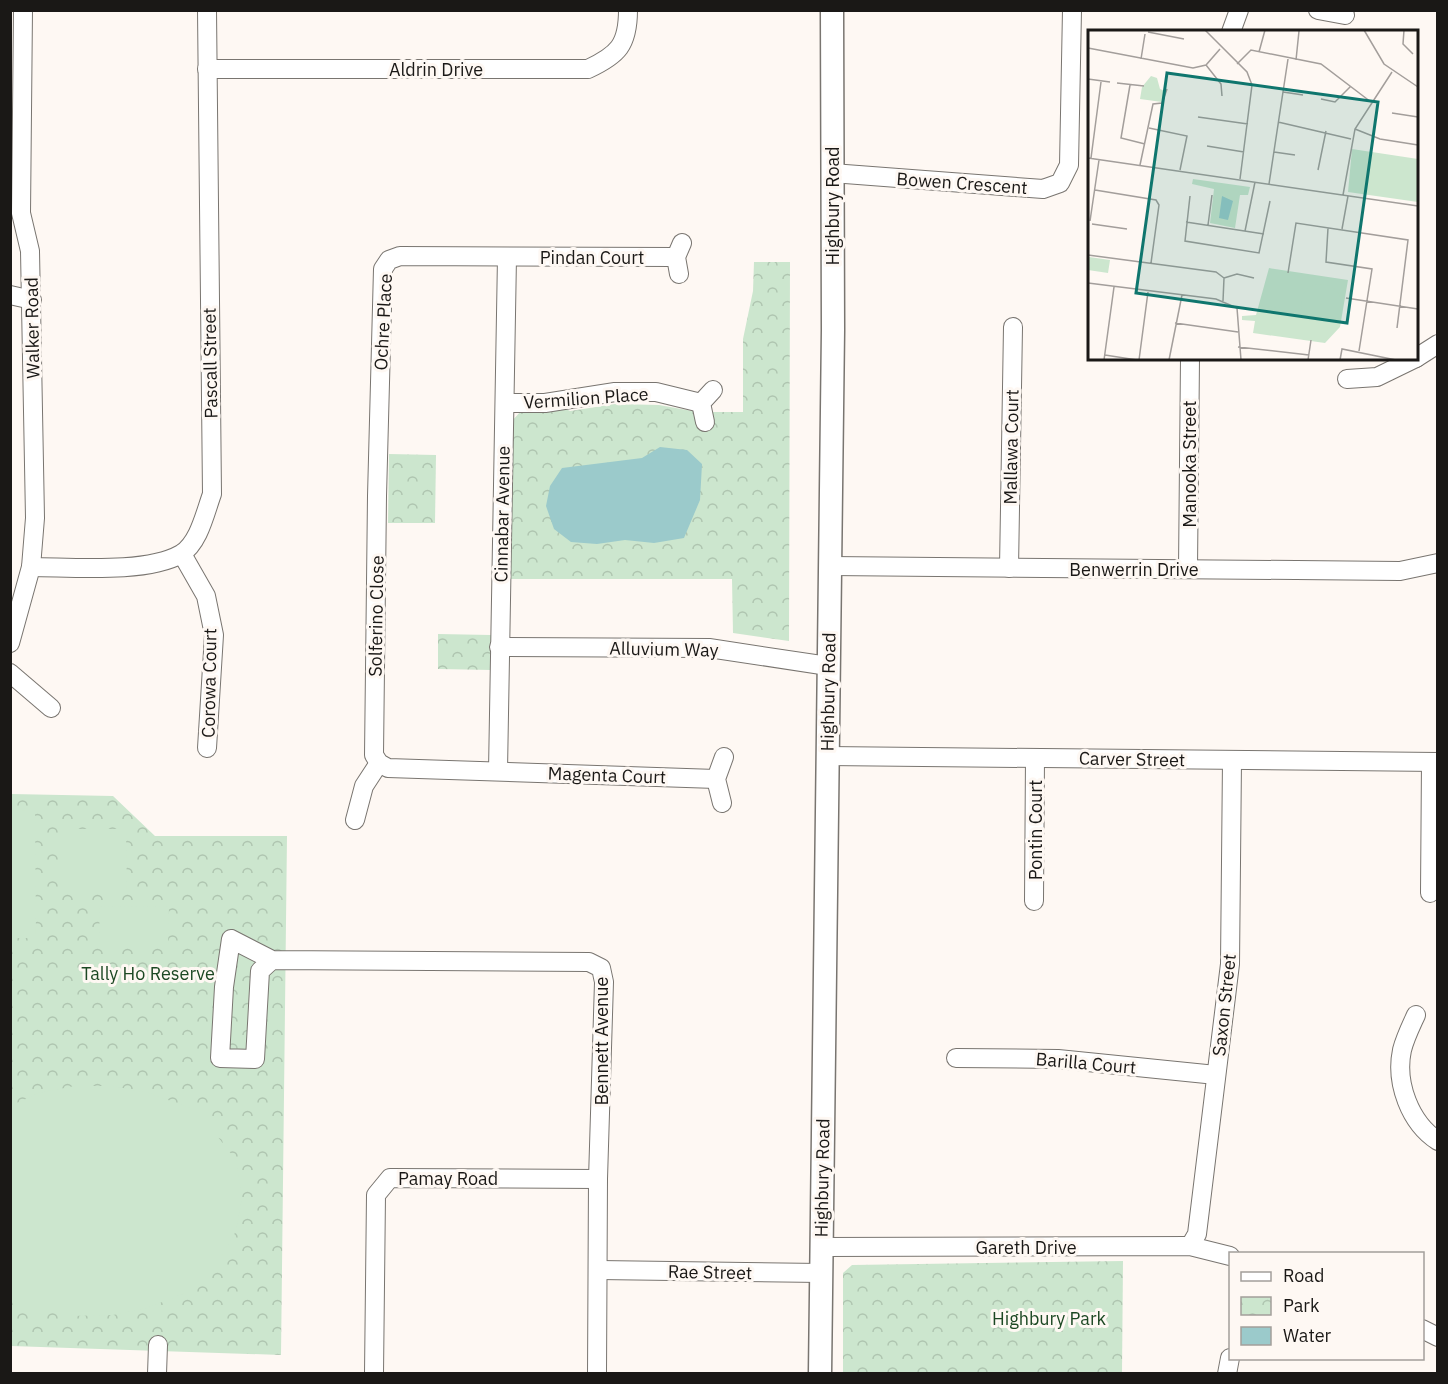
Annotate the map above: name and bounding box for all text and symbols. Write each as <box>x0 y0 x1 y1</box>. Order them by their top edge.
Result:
inset map <box>1088 30 1418 360</box>
street label: Aldrin Drive <box>389 58 483 81</box>
street label: Highbury Road <box>821 146 844 266</box>
street label: Bowen Crescent <box>896 167 1028 199</box>
street label: Pindan Court <box>540 246 644 269</box>
street label: Ochre Place <box>369 273 397 371</box>
street label: Walker Road <box>20 277 44 379</box>
street label: Pascall Street <box>198 307 222 419</box>
street label: Vermilion Place <box>523 382 649 414</box>
street label: Mallawa Court <box>998 389 1024 505</box>
street label: Manooka Street <box>1178 400 1201 528</box>
street label: Cinnabar Avenue <box>489 445 515 583</box>
street label: Solferino Close <box>363 555 389 677</box>
street label: Benwerrin Drive <box>1069 558 1199 581</box>
street label: Corowa Court <box>197 628 221 738</box>
street label: Highbury Road <box>815 632 841 752</box>
street label: Alluvium Way <box>609 637 719 661</box>
street label: Carver Street <box>1079 747 1185 771</box>
street label: Magenta Court <box>547 761 667 789</box>
street label: Pontin Court <box>1024 780 1047 880</box>
street label: Saxon Street <box>1207 953 1241 1057</box>
park label: Tally Ho Reserve <box>81 962 215 985</box>
street label: Bennett Avenue <box>590 976 613 1105</box>
street label: Barilla Court <box>1035 1047 1137 1079</box>
street label: Highbury Road <box>809 1118 835 1238</box>
street label: Pamay Road <box>398 1167 498 1190</box>
street label: Gareth Drive <box>975 1236 1077 1259</box>
legend <box>1229 1252 1424 1360</box>
street label: Rae Street <box>668 1260 752 1284</box>
text: Road <box>1283 1264 1324 1287</box>
text: Park <box>1283 1294 1320 1317</box>
park label: Highbury Park <box>992 1307 1107 1330</box>
text: Water <box>1283 1324 1332 1347</box>

